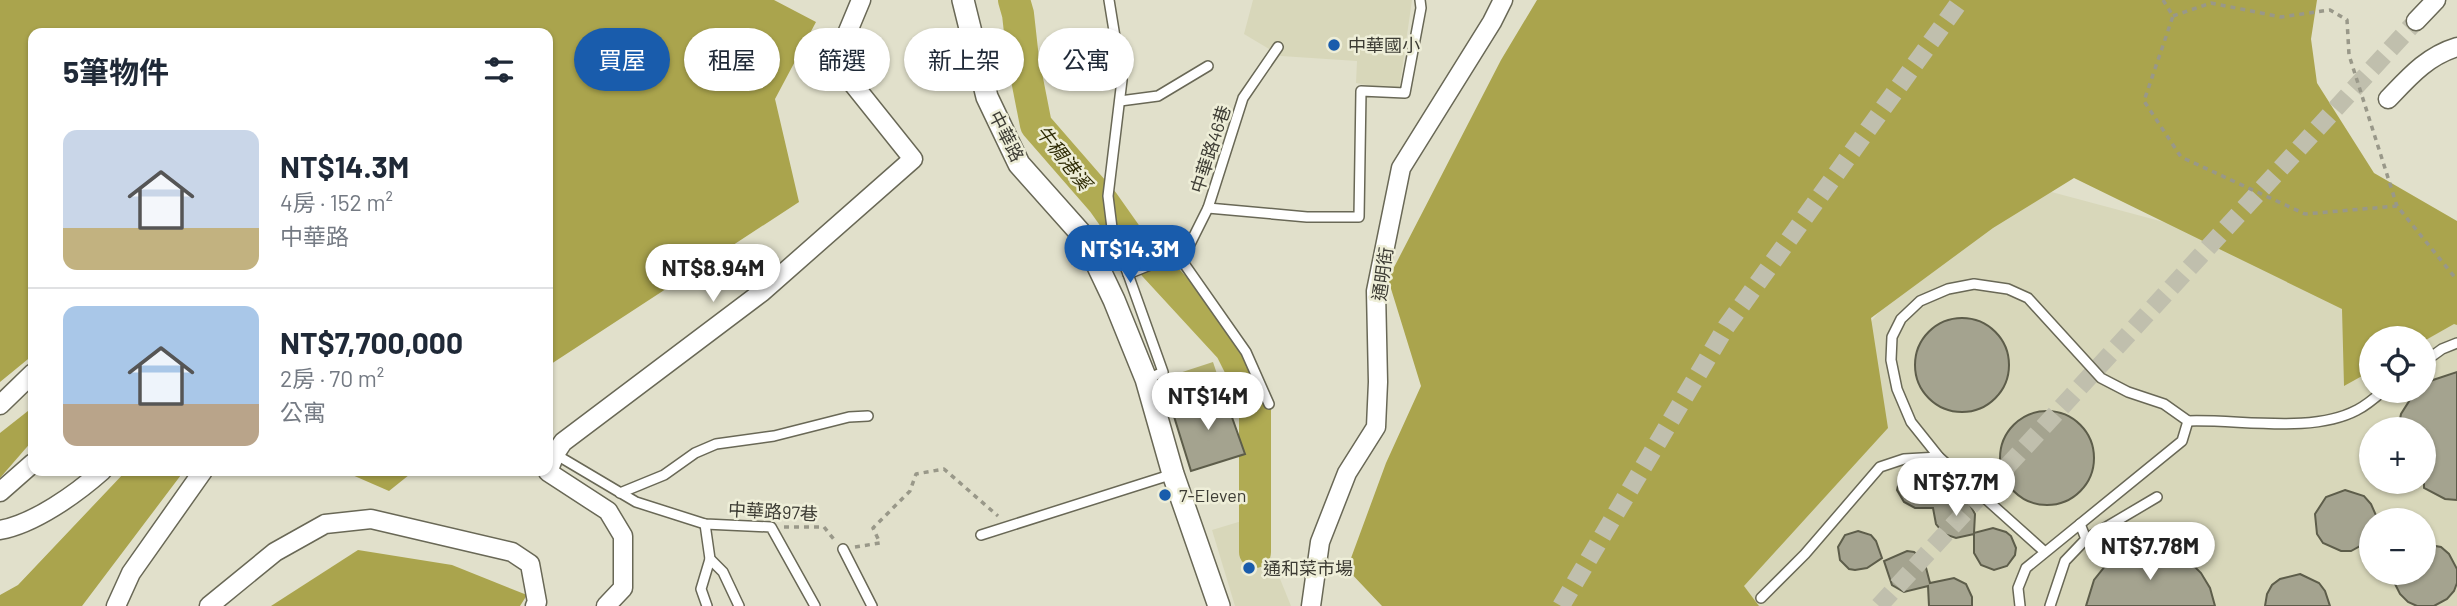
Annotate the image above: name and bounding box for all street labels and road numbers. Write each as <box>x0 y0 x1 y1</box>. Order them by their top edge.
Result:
street label: 中華路46巷 <box>1185 102 1235 196</box>
street label: 中華路 <box>985 107 1029 165</box>
street label: 通明街 <box>1367 246 1397 302</box>
street label: 中華路97巷 <box>728 498 818 524</box>

